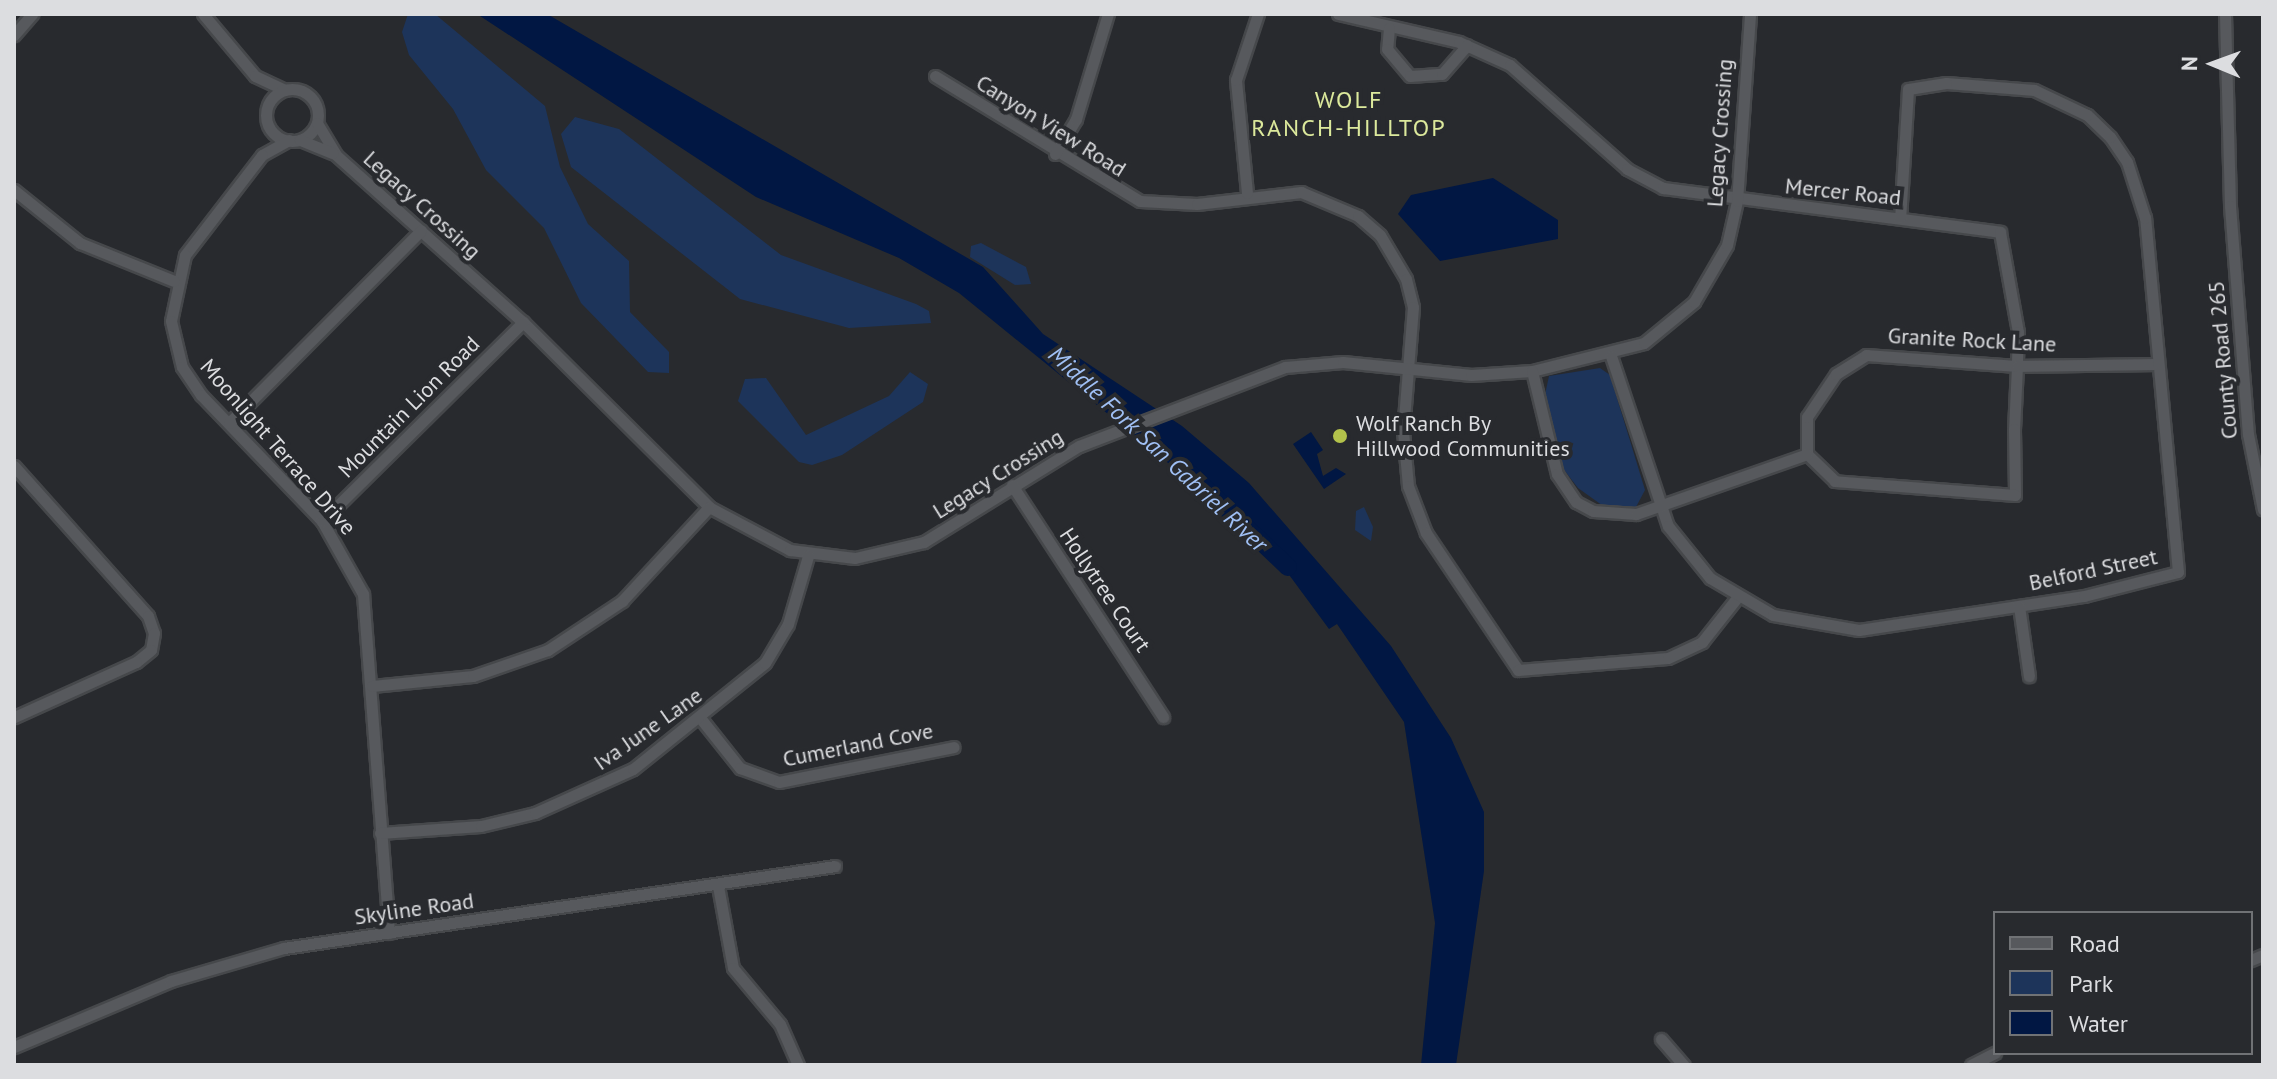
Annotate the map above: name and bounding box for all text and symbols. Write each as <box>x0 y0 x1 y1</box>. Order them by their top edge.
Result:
north arrow <box>2173 24 2253 104</box>
text: N <box>2175 56 2203 71</box>
street label: Legacy Crossing <box>1702 58 1738 208</box>
street label: Canyon View Road <box>971 69 1131 183</box>
district label: WOLF RANCH-HILLTOP <box>1251 86 1447 142</box>
street label: Legacy Crossing <box>358 145 486 265</box>
street label: Mercer Road <box>1784 173 1902 211</box>
street label: County Road 265 <box>2203 279 2243 441</box>
street label: Granite Rock Lane <box>1887 322 2057 358</box>
street label: Mountain Lion Road <box>333 331 485 483</box>
water label: Middle Fork San Gabriel River <box>1042 340 1274 558</box>
street label: Moonlight Terrace Drive <box>194 354 362 540</box>
place label: Wolf Ranch By Hillwood Communities <box>1356 410 1570 462</box>
street label: Legacy Crossing <box>928 423 1068 525</box>
marker: Wolf Ranch By Hillwood Communities <box>1331 427 1349 445</box>
street label: Hollytree Court <box>1054 523 1156 657</box>
street label: Belford Street <box>2026 544 2160 596</box>
street label: Iva June Lane <box>589 682 707 776</box>
street label: Cumerland Cove <box>781 717 935 773</box>
street label: Skyline Road <box>353 888 475 930</box>
legend <box>1993 911 2253 1055</box>
text: Road <box>2069 928 2120 959</box>
text: Park <box>2069 968 2113 999</box>
text: Water <box>2069 1008 2128 1039</box>

